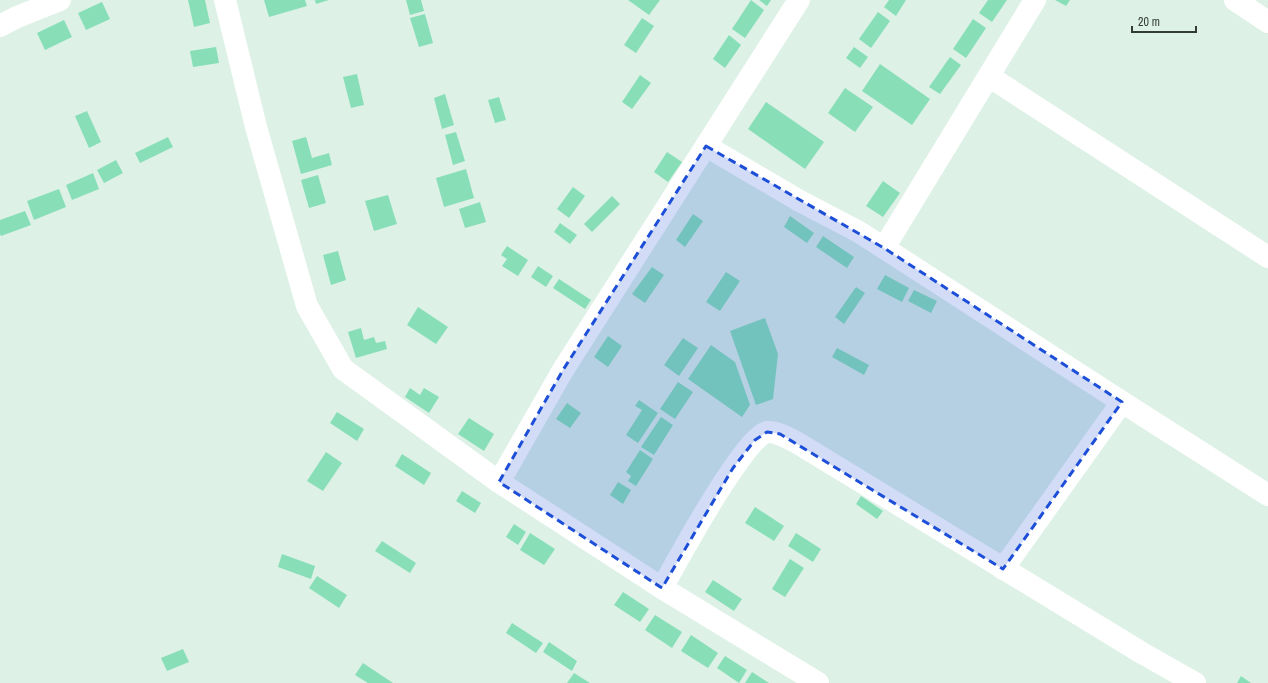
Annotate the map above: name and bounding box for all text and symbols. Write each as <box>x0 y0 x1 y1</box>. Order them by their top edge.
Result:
scale bar <box>1132 8 1196 34</box>
text: 20 m <box>1138 14 1160 30</box>

